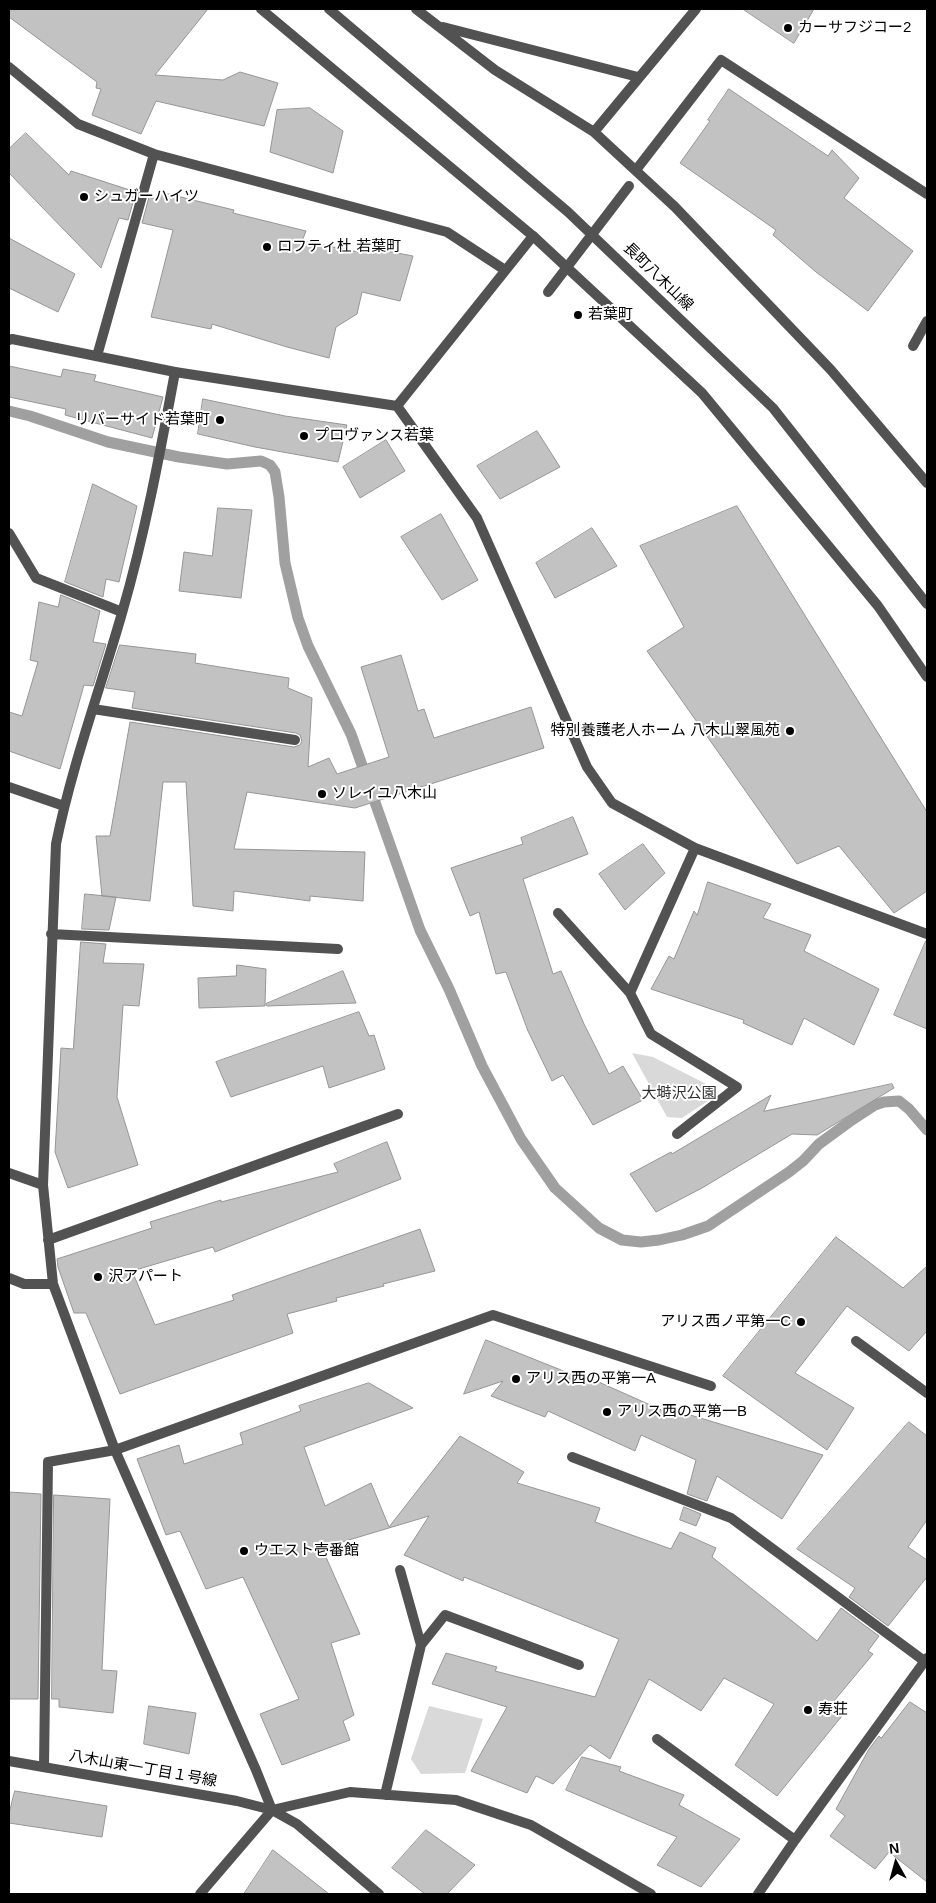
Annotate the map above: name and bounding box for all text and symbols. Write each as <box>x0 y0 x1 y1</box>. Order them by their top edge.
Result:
place label: カーサフジコー2 <box>798 19 911 37</box>
marker: カーサフジコー2 <box>782 22 794 34</box>
place label: シュガーハイツ <box>94 188 199 206</box>
marker: シュガーハイツ <box>78 191 90 203</box>
place label: ロフティ杜 若葉町 <box>277 238 401 256</box>
street label: 長町八木山線 <box>619 239 697 315</box>
marker: ロフティ杜 若葉町 <box>261 241 273 253</box>
place label: 若葉町 <box>588 306 633 324</box>
marker: 若葉町 <box>572 309 584 321</box>
place label: リバーサイド若葉町 <box>75 411 210 429</box>
marker: リバーサイド若葉町 <box>214 414 226 426</box>
place label: プロヴァンス若葉 <box>314 427 434 445</box>
marker: プロヴァンス若葉 <box>298 430 310 442</box>
place label: 特別養護老人ホーム 八木山翠風苑 <box>551 722 780 740</box>
marker: 特別養護老人ホーム 八木山翠風苑 <box>784 725 796 737</box>
place label: ソレイユ八木山 <box>332 785 437 803</box>
marker: ソレイユ八木山 <box>316 788 328 800</box>
park label: 大塒沢公園 <box>642 1085 716 1103</box>
place label: 沢アパート <box>108 1268 183 1286</box>
marker: 沢アパート <box>92 1271 104 1283</box>
place label: アリス西ノ平第一C <box>660 1313 791 1331</box>
marker: アリス西ノ平第一C <box>795 1316 807 1328</box>
place label: アリス西の平第一A <box>526 1370 656 1388</box>
marker: アリス西の平第一A <box>510 1373 522 1385</box>
place label: アリス西の平第一B <box>617 1403 747 1421</box>
marker: アリス西の平第一B <box>601 1406 613 1418</box>
place label: ウエスト壱番館 <box>254 1542 359 1560</box>
marker: ウエスト壱番館 <box>238 1545 250 1557</box>
place label: 寿荘 <box>818 1701 848 1719</box>
marker: 寿荘 <box>802 1704 814 1716</box>
street label: 八木山東一丁目１号線 <box>68 1747 218 1791</box>
north arrow <box>871 1838 921 1888</box>
text: N <box>888 1840 900 1857</box>

